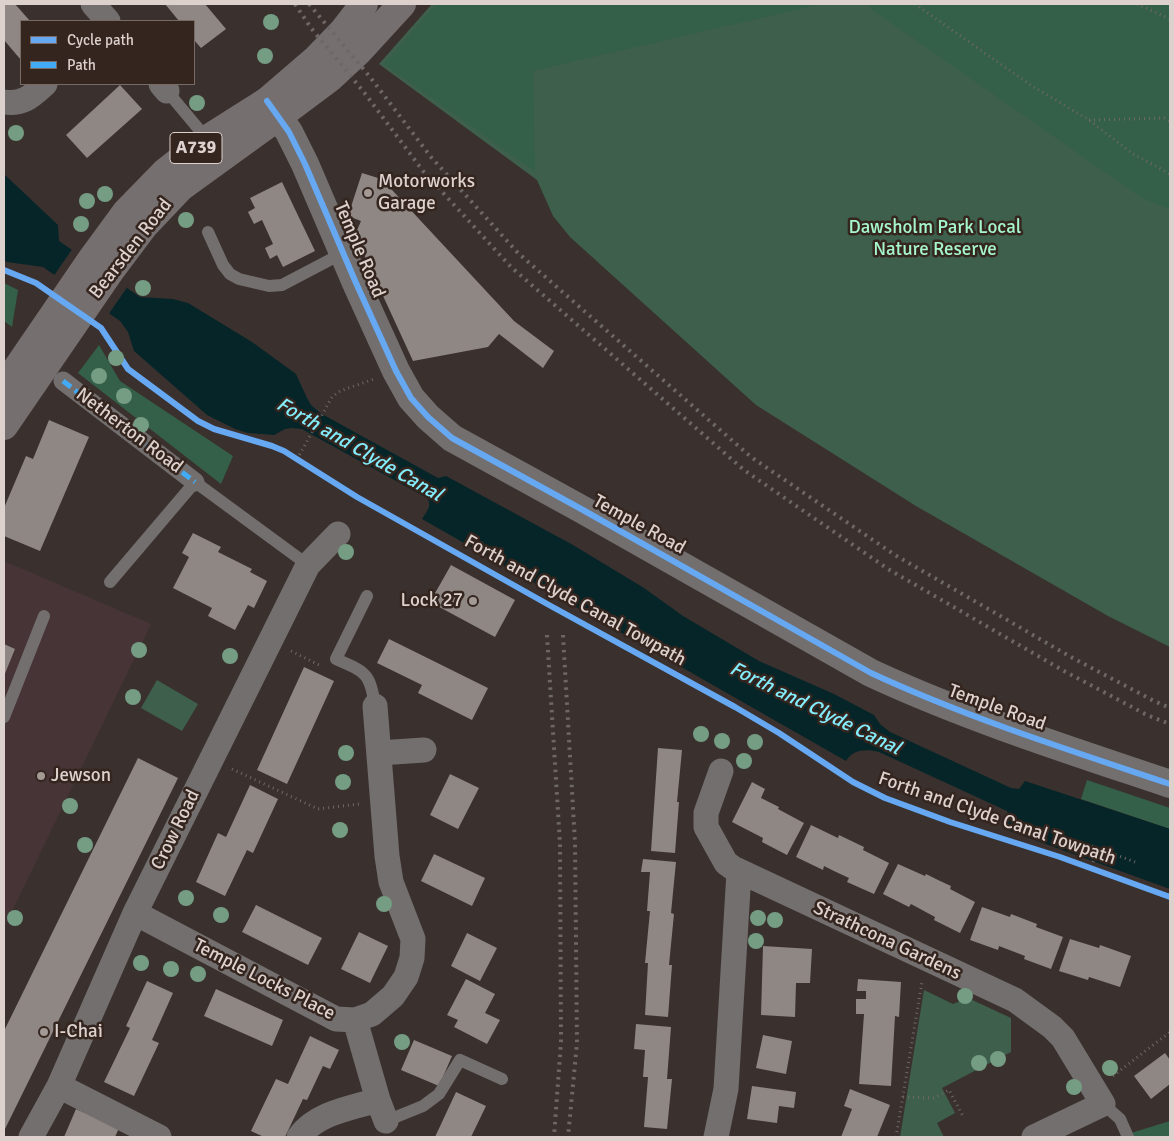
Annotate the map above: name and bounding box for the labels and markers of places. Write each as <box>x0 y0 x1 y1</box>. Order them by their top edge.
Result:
place label: Motorworks Garage <box>378 171 475 215</box>
marker: Motorworks Garage <box>362 187 374 199</box>
place label: Lock 27 <box>401 590 463 612</box>
marker: Lock 27 <box>467 595 479 607</box>
place label: Jewson <box>51 765 111 787</box>
marker: Jewson <box>35 770 47 782</box>
place label: I-Chai <box>54 1021 103 1043</box>
marker: I-Chai <box>38 1026 50 1038</box>

